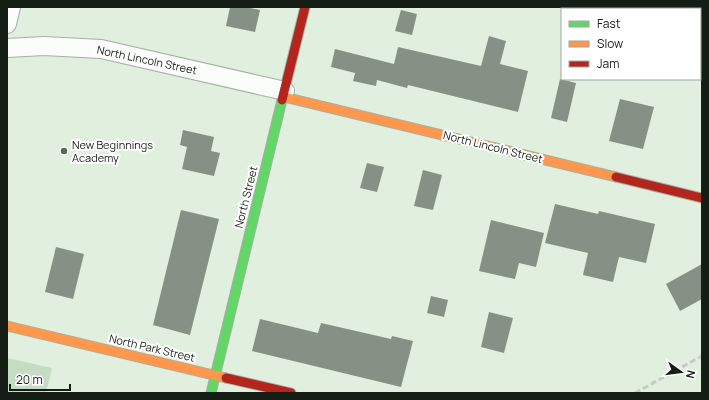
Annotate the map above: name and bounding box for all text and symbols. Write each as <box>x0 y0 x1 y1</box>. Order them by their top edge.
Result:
legend <box>561 8 701 80</box>
text: Fast <box>597 15 621 32</box>
text: Slow <box>597 35 623 52</box>
street label: North Lincoln Street <box>96 42 198 77</box>
text: Jam <box>597 55 619 72</box>
street label: North Lincoln Street <box>442 127 544 166</box>
place label: New Beginnings Academy <box>72 137 153 165</box>
marker: New Beginnings Academy <box>59 146 69 156</box>
street label: North Street <box>231 164 260 229</box>
street label: North Park Street <box>108 330 196 365</box>
north arrow <box>661 352 701 392</box>
scale bar <box>10 366 70 392</box>
text: N <box>683 369 699 380</box>
text: 20 m <box>16 371 43 388</box>

